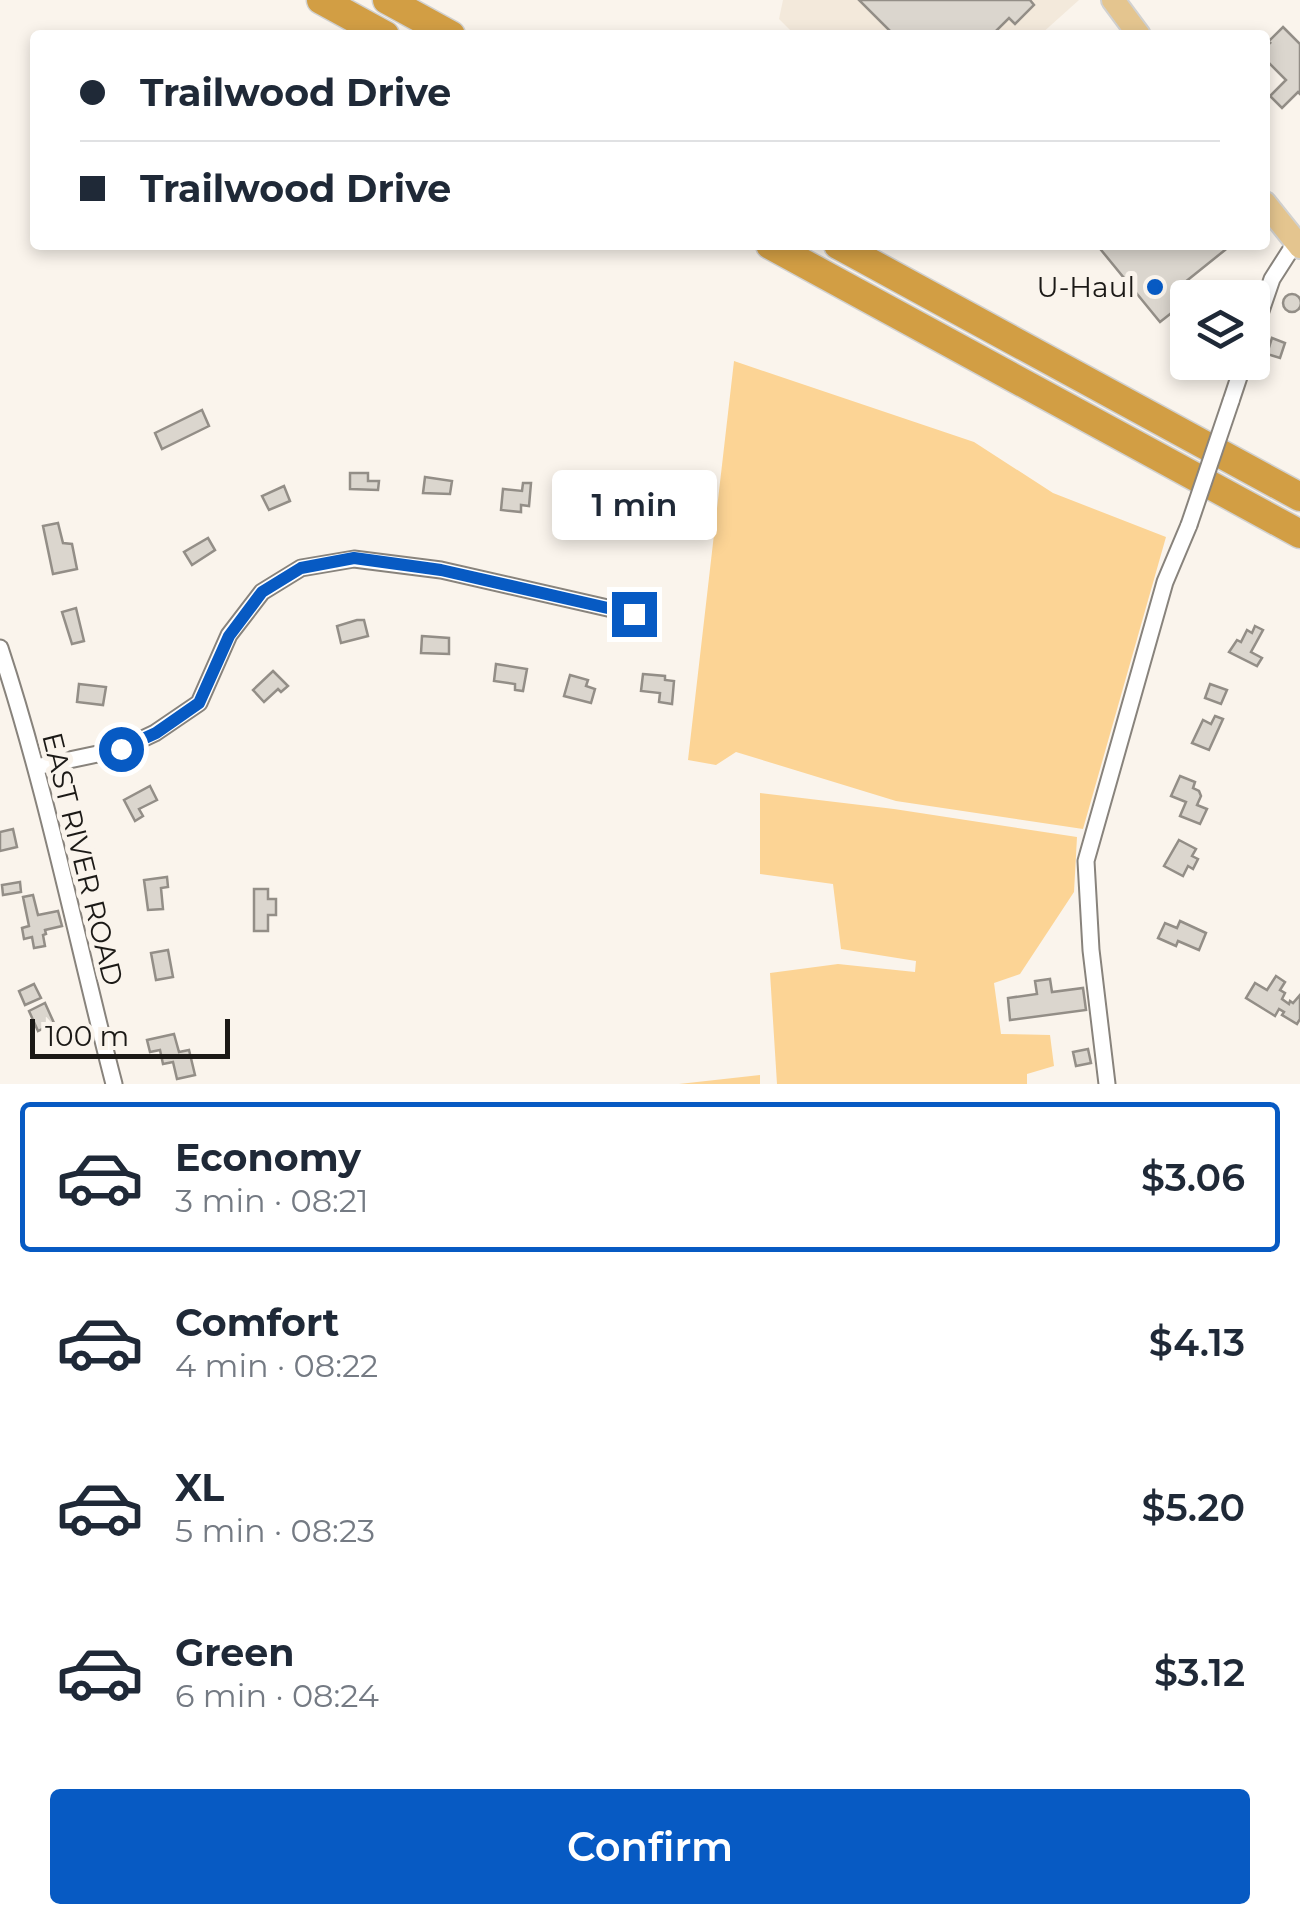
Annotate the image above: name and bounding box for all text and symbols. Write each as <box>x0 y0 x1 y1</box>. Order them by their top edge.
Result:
text: Trailwood Drive <box>140 69 451 116</box>
text: Trailwood Drive <box>140 165 451 212</box>
place label: U-Haul <box>1036 270 1135 304</box>
marker: U-Haul <box>1144 276 1166 298</box>
map controls <box>1170 280 1270 380</box>
button: layers <box>1170 280 1270 380</box>
callout: 1 min <box>552 469 716 539</box>
text: 1 min <box>592 485 677 524</box>
route end <box>612 592 657 637</box>
route start <box>99 727 144 772</box>
street label: EAST RIVER ROAD <box>35 729 131 989</box>
scale bar <box>30 1014 230 1058</box>
text: 100 m <box>45 1019 129 1053</box>
icon: car <box>55 1132 145 1222</box>
text: Economy <box>175 1134 361 1181</box>
text: $3.06 <box>1141 1154 1245 1201</box>
text: 3 min · 08:21 <box>175 1181 369 1220</box>
icon: car <box>55 1297 145 1387</box>
text: Comfort <box>175 1299 339 1346</box>
text: $4.13 <box>1149 1319 1245 1366</box>
text: 4 min · 08:22 <box>175 1346 378 1385</box>
icon: car <box>55 1462 145 1552</box>
text: XL <box>175 1464 224 1511</box>
text: $5.20 <box>1142 1484 1245 1531</box>
text: 5 min · 08:23 <box>175 1511 375 1550</box>
icon: car <box>55 1627 145 1717</box>
text: Green <box>175 1629 295 1676</box>
text: $3.12 <box>1154 1649 1245 1696</box>
text: 6 min · 08:24 <box>175 1676 379 1715</box>
button: Confirm <box>50 1789 1250 1904</box>

